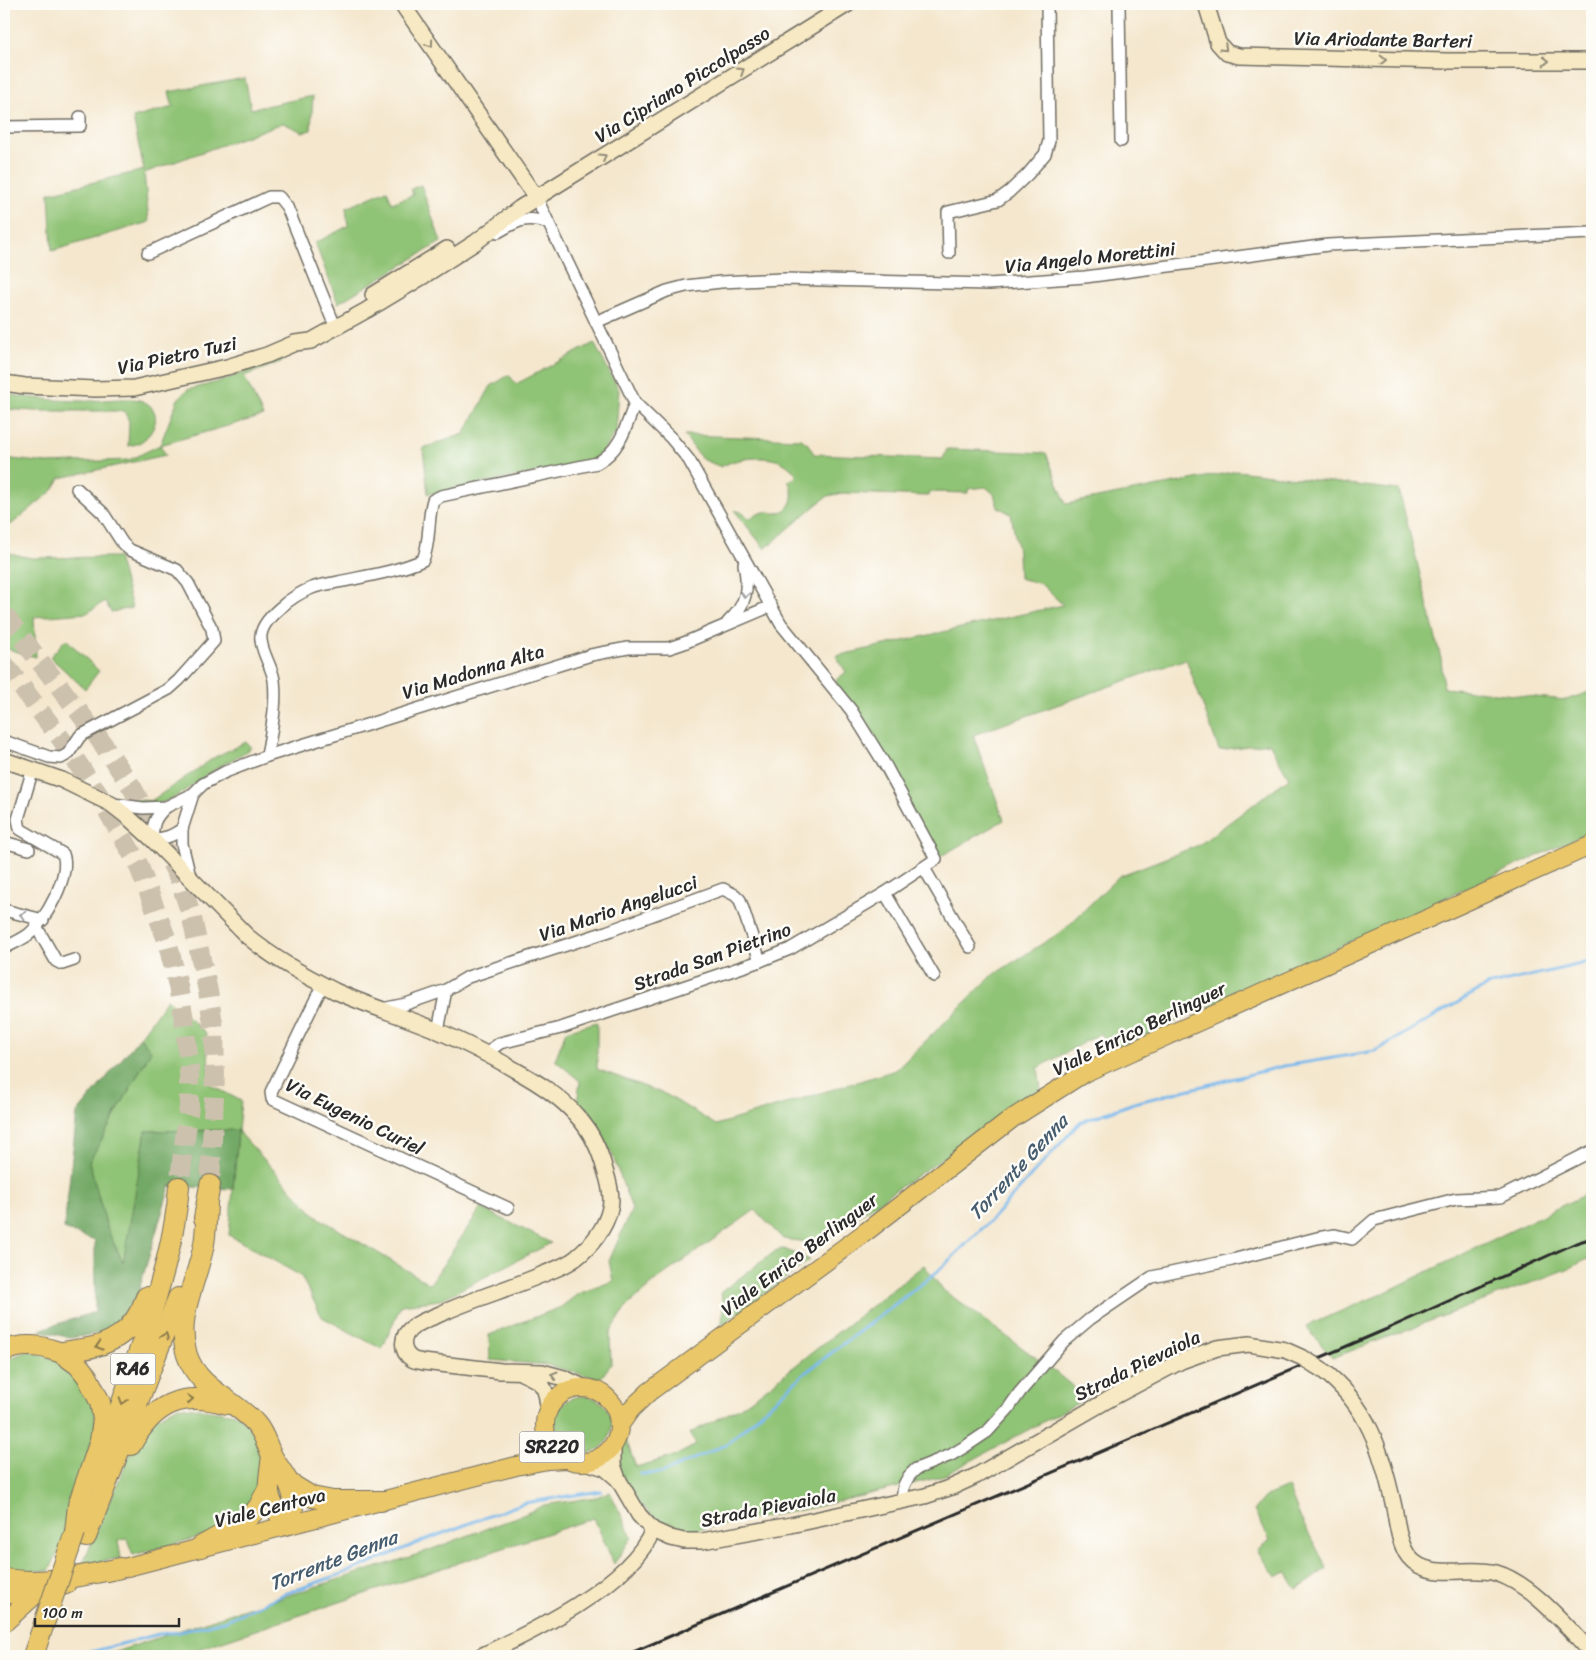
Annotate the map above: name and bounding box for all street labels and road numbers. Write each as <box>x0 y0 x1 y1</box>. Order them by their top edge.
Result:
street label: Via Cipriano Piccolpasso <box>588 17 777 152</box>
street label: Via Ariodante Barteri <box>1294 21 1473 58</box>
street label: Via Angelo Morettini <box>1003 232 1178 283</box>
street label: Via Pietro Tuzi <box>114 327 241 384</box>
street label: Via Madonna Alta <box>398 634 549 709</box>
street label: Via Mario Angelucci <box>534 866 703 951</box>
street label: Strada San Pietrino <box>628 912 796 1000</box>
street label: Viale Enrico Berlinguer <box>1047 971 1233 1085</box>
street label: Via Eugenio Curiel <box>280 1069 430 1165</box>
street label: Viale Enrico Berlinguer <box>713 1183 886 1325</box>
street label: Strada Pievaiola <box>1068 1320 1206 1410</box>
road number: RA6 <box>110 1354 156 1385</box>
road number: SR220 <box>520 1431 584 1462</box>
street label: Viale Centova <box>211 1478 329 1537</box>
street label: Strada Pievaiola <box>698 1478 839 1537</box>

